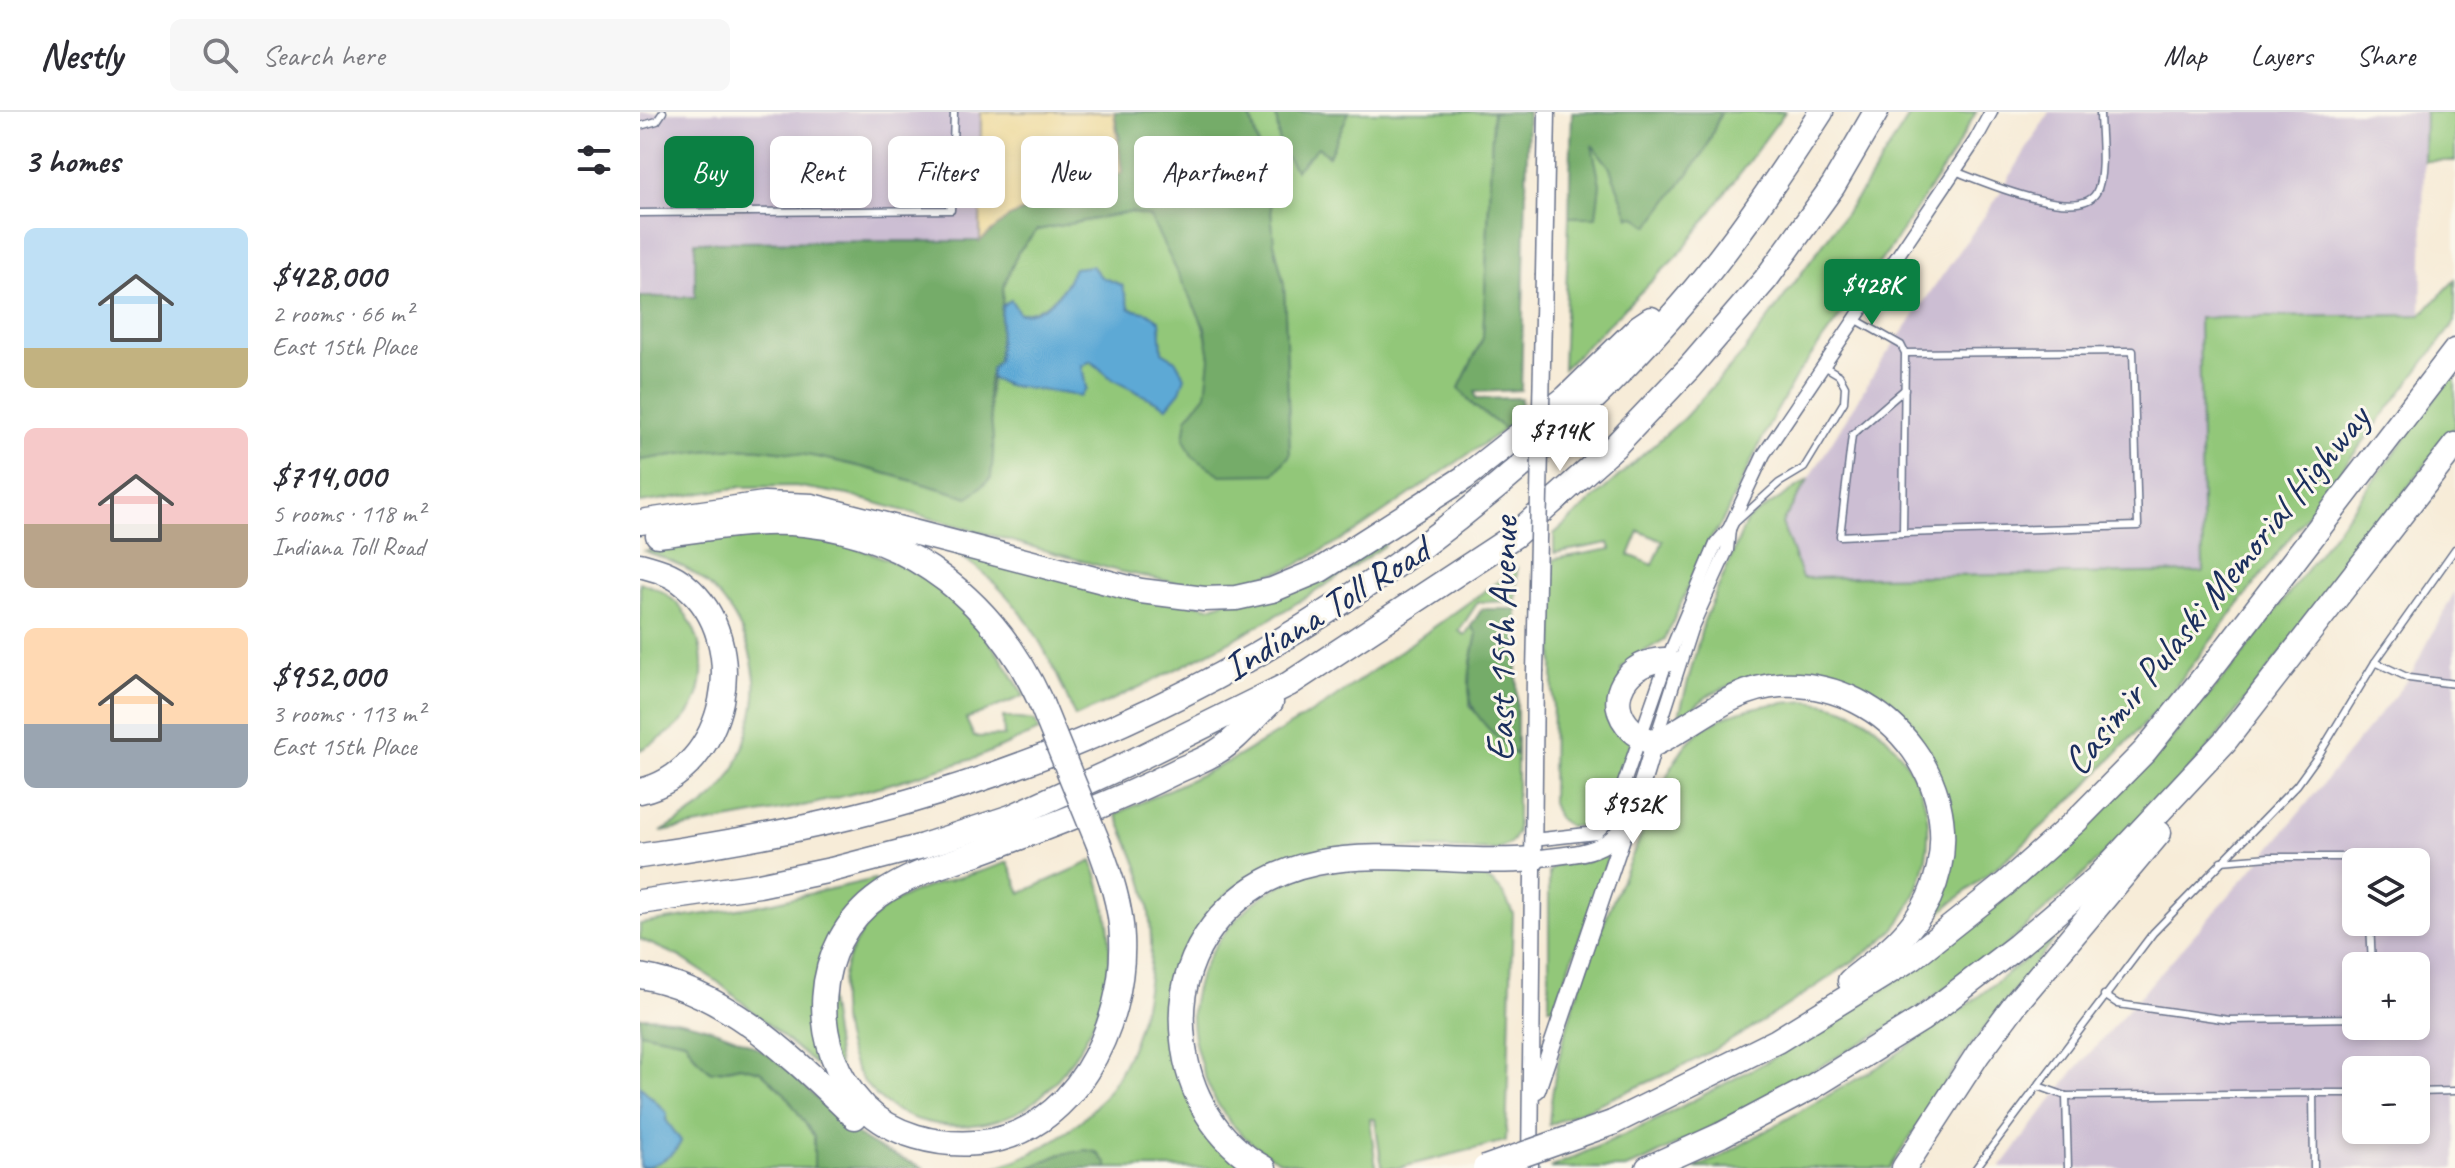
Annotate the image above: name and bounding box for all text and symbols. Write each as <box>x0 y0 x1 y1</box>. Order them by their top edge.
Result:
search box <box>170 19 730 91</box>
text: Nestly <box>40 32 122 79</box>
icon: search <box>198 33 242 77</box>
text: Search here <box>262 36 384 74</box>
text: Map <box>2164 38 2207 73</box>
text: Layers <box>2251 38 2312 73</box>
text: Share <box>2356 38 2415 73</box>
chip: Buy <box>664 136 754 208</box>
chip: Rent <box>770 136 872 208</box>
chip: Filters <box>888 136 1005 208</box>
chip: New <box>1021 136 1118 208</box>
chip: Apartment <box>1134 136 1293 208</box>
icon: filters <box>572 138 616 182</box>
text: 3 homes <box>24 139 120 182</box>
text: $428,000 <box>272 254 386 297</box>
pin: $428K <box>1816 259 1928 327</box>
icon: home <box>88 260 184 356</box>
text: $428K <box>1842 268 1902 301</box>
text: 2 rooms · 66 m² <box>272 297 413 330</box>
text: East 15th Place <box>272 330 416 363</box>
street label: Casimir Pulaski Memorial Highway <box>2051 392 2383 785</box>
pin: $714K <box>1504 405 1616 473</box>
text: $714K <box>1530 414 1590 447</box>
text: $714,000 <box>272 454 386 497</box>
icon: home <box>88 460 184 556</box>
text: 5 rooms · 118 m² <box>272 497 424 530</box>
street label: East 15th Avenue <box>1475 513 1529 762</box>
street label: Indiana Toll Road <box>1213 523 1443 692</box>
text: Indiana Toll Road <box>272 530 425 563</box>
text: $952,000 <box>272 654 385 697</box>
icon: home <box>88 660 184 756</box>
text: 3 rooms · 113 m² <box>272 697 424 730</box>
text: East 15th Place <box>272 730 416 763</box>
pin: $952K <box>1577 778 1689 846</box>
text: $952K <box>1603 787 1663 820</box>
map controls <box>2342 848 2430 1144</box>
button: layers <box>2342 848 2430 936</box>
button: + <box>2342 952 2430 1040</box>
button: − <box>2342 1056 2430 1144</box>

